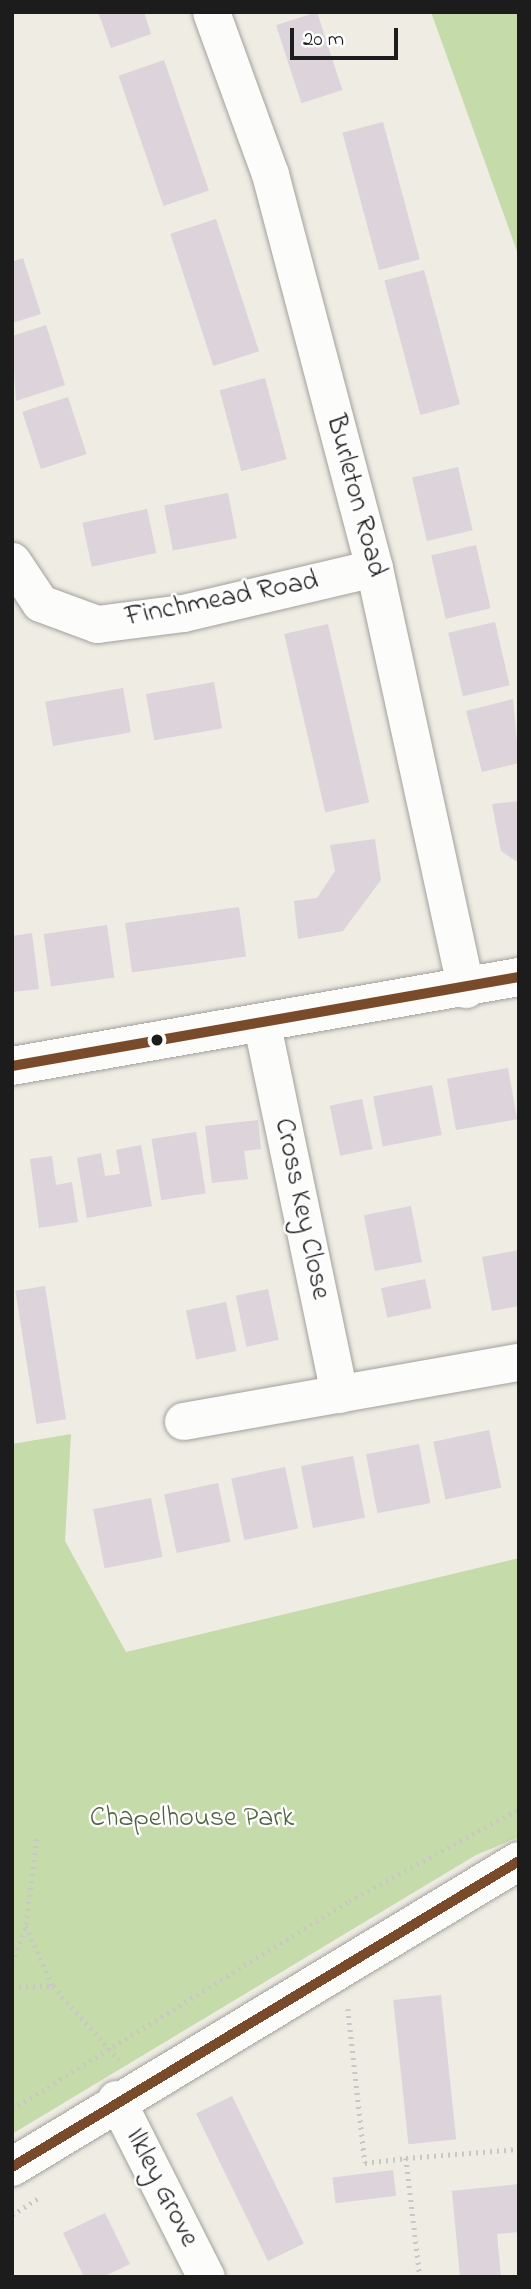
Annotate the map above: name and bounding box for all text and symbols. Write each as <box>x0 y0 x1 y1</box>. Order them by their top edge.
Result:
scale bar <box>293 14 402 58</box>
text: 20 m <box>303 25 344 55</box>
street label: Burleton Road <box>317 411 393 581</box>
street label: Finchmead Road <box>123 565 321 635</box>
unlabelled marker <box>150 1033 164 1047</box>
street label: Cross Key Close <box>265 1115 337 1303</box>
park label: Chapelhouse Park <box>90 1802 294 1836</box>
street label: Ilkley Grove <box>117 2123 205 2253</box>

